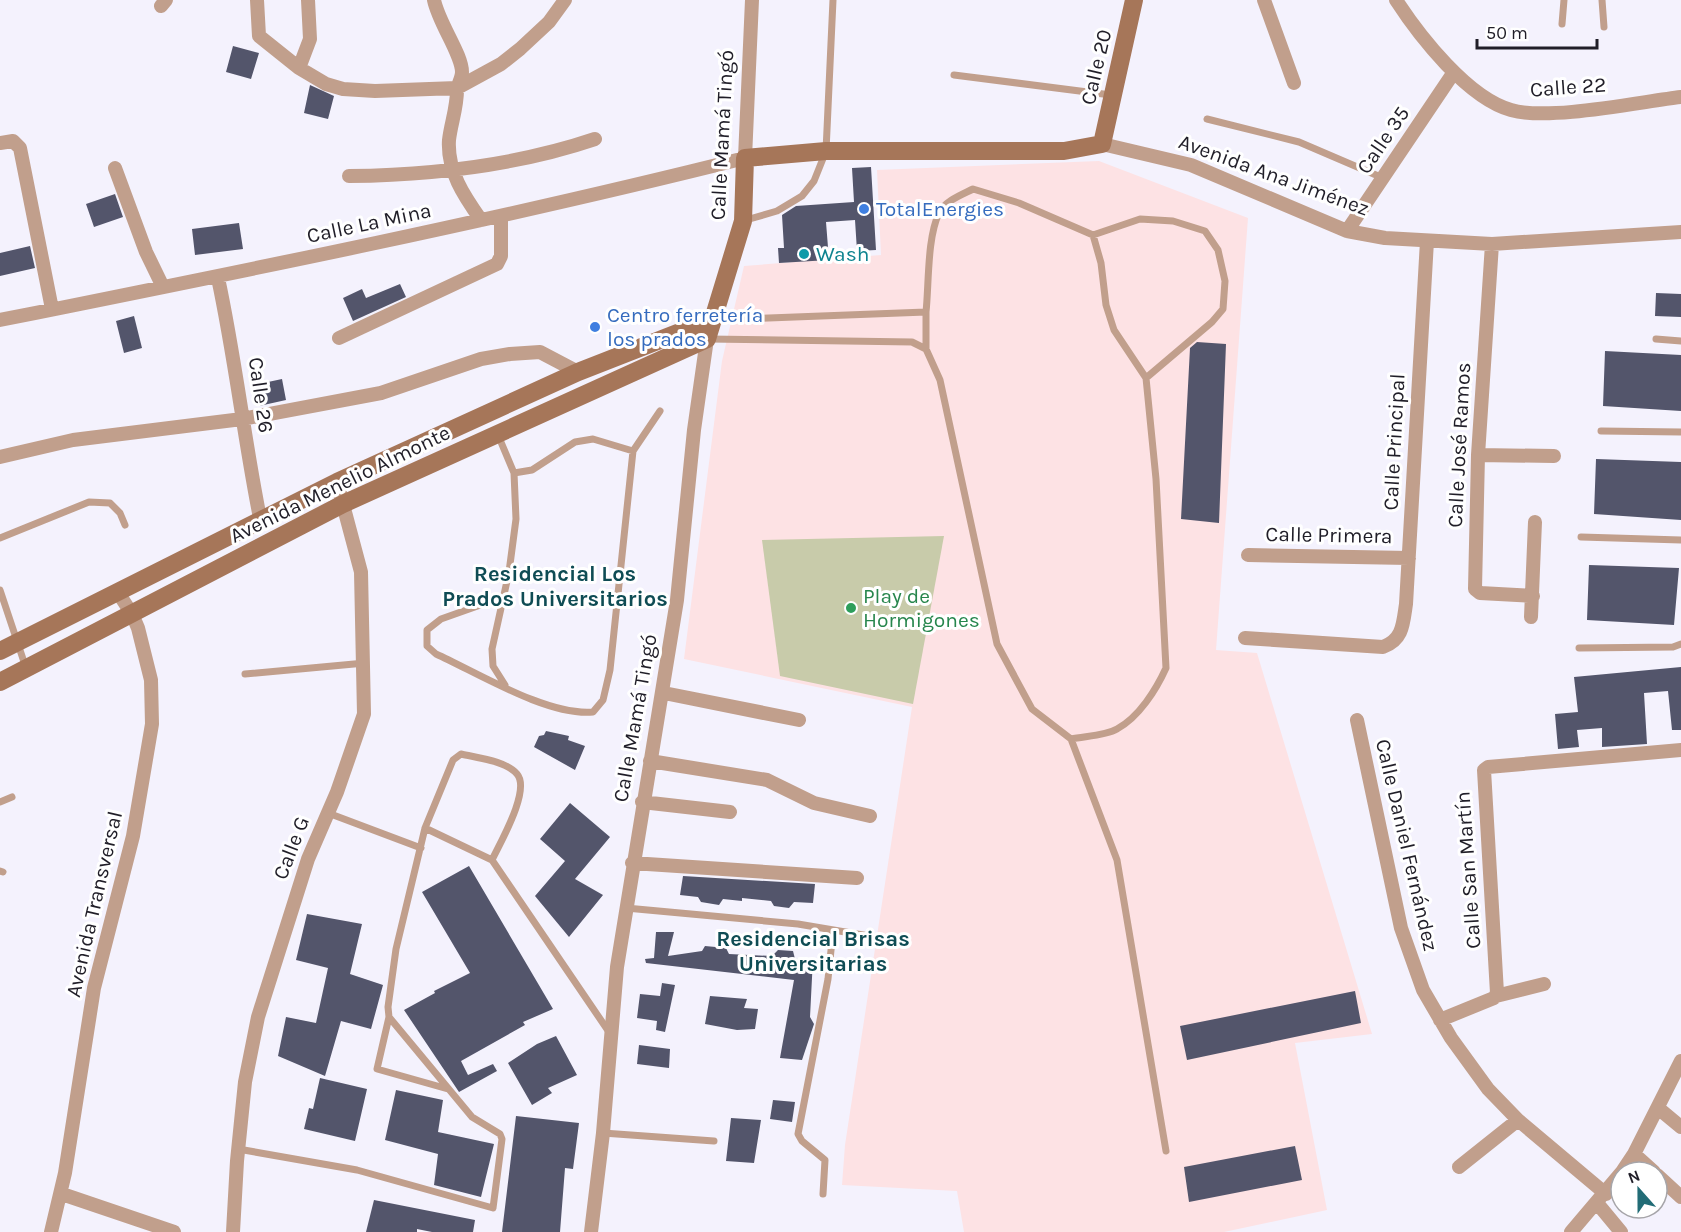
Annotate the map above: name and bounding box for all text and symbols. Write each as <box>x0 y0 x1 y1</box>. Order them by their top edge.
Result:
scale bar <box>1477 12 1597 50</box>
text: 50 m <box>1486 22 1528 44</box>
street label: Calle 20 <box>1076 27 1116 107</box>
street label: Calle Mamá Tingó <box>706 49 738 221</box>
street label: Calle 22 <box>1529 72 1607 102</box>
street label: Calle 35 <box>1352 102 1414 178</box>
street label: Avenida Ana Jiménez <box>1176 129 1372 221</box>
place label: TotalEnergies <box>876 197 1004 221</box>
street label: Calle La Mina <box>305 198 433 248</box>
marker: TotalEnergies <box>857 202 871 216</box>
place label: Wash <box>816 242 869 266</box>
marker: Wash <box>797 247 811 261</box>
place label: Centro ferretería los prados <box>607 303 763 351</box>
marker: Centro ferretería los prados <box>588 320 602 334</box>
street label: Calle 26 <box>244 356 278 434</box>
street label: Calle José Ramos <box>1443 362 1475 528</box>
street label: Calle Principal <box>1378 373 1410 511</box>
street label: Avenida Menelio Almonte <box>226 420 454 548</box>
street label: Calle Primera <box>1265 522 1393 548</box>
district label: Residencial Los Prados Universitarios <box>442 561 668 612</box>
place label: Play de Hormigones <box>863 584 980 632</box>
marker: Play de Hormigones <box>844 601 858 615</box>
street label: Calle Mamá Tingó <box>608 632 662 804</box>
street label: Calle Daniel Fernández <box>1371 737 1443 953</box>
street label: Calle San Martín <box>1451 791 1485 949</box>
street label: Avenida Transversal <box>61 809 127 999</box>
street label: Calle G <box>268 813 314 883</box>
district label: Residencial Brisas Universitarias <box>716 926 910 977</box>
north arrow <box>1609 1160 1669 1220</box>
text: N <box>1625 1166 1643 1187</box>

